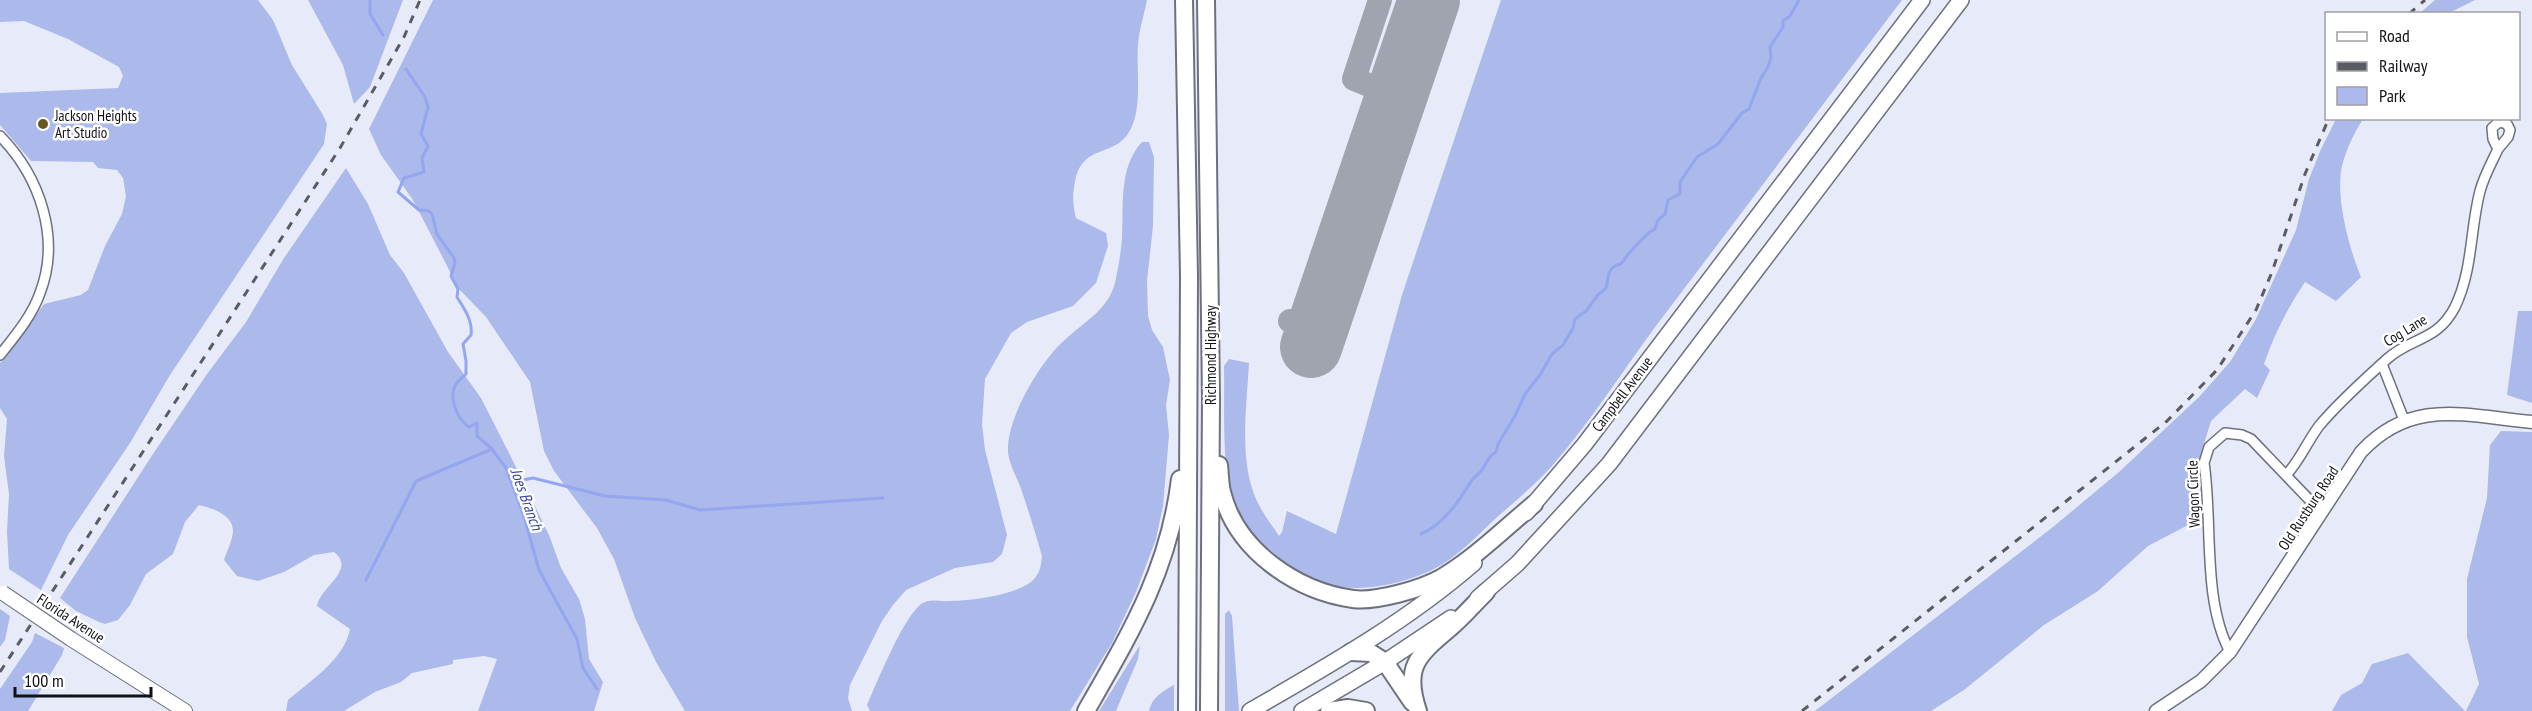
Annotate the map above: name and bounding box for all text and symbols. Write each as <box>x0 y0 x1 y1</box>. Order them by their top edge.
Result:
legend <box>2325 12 2520 120</box>
text: Road <box>2379 24 2410 47</box>
text: Railway <box>2379 54 2428 77</box>
text: Park <box>2379 84 2406 107</box>
place label: Jackson Heights Art Studio <box>54 106 137 142</box>
marker: Jackson Heights Art Studio <box>36 117 50 131</box>
street label: Richmond Highway <box>1201 305 1220 405</box>
street label: Cog Lane <box>2380 310 2430 350</box>
street label: Campbell Avenue <box>1588 353 1656 435</box>
street label: Wagon Circle <box>2182 460 2204 528</box>
street label: Old Rustburg Road <box>2274 462 2342 554</box>
water label: Joes Branch <box>506 464 548 534</box>
street label: Florida Avenue <box>34 589 108 647</box>
scale bar <box>15 660 152 698</box>
text: 100 m <box>24 669 64 692</box>

